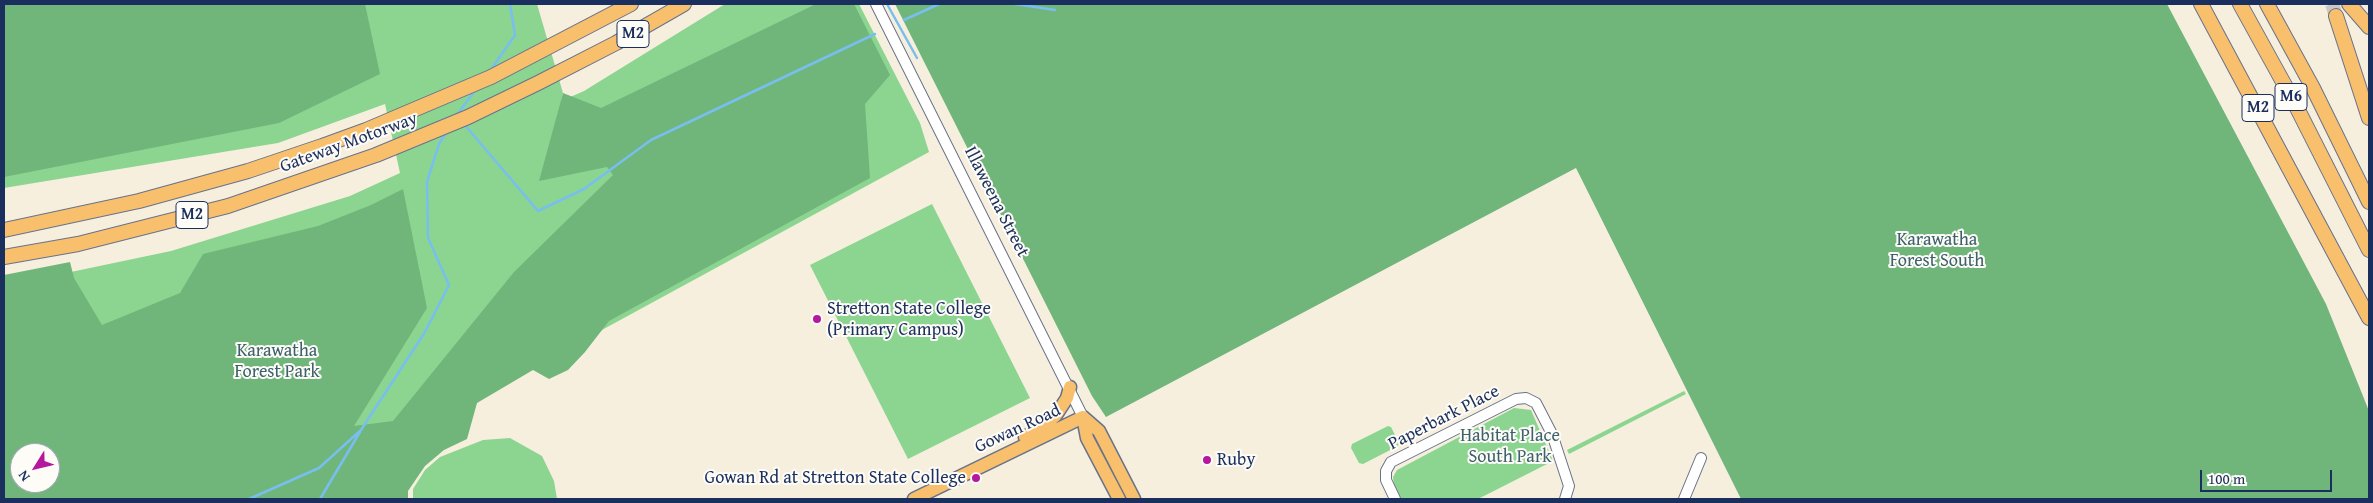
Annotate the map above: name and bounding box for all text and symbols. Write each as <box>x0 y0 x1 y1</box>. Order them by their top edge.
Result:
road number: M2 <box>617 20 649 48</box>
road number: M6 <box>2275 84 2307 110</box>
road number: M2 <box>2242 95 2274 122</box>
street label: Gateway Motorway <box>277 108 421 178</box>
street label: Illaweena Street <box>959 143 1033 261</box>
road number: M2 <box>176 202 208 228</box>
park label: Karawatha Forest South <box>1890 229 1984 272</box>
place label: Stretton State College (Primary Campus) <box>827 298 991 340</box>
marker: Stretton State College (Primary Campus) <box>811 313 823 325</box>
park label: Karawatha Forest Park <box>234 340 320 382</box>
street label: Paperbark Place <box>1385 381 1503 455</box>
street label: Gowan Road <box>972 400 1064 458</box>
park label: Habitat Place South Park <box>1460 425 1560 468</box>
north arrow <box>10 443 60 493</box>
place label: Ruby <box>1217 449 1255 471</box>
marker: Ruby <box>1201 454 1213 466</box>
scale bar <box>2203 460 2336 492</box>
text: N <box>13 467 35 486</box>
place label: Gowan Rd at Stretton State College <box>705 467 966 489</box>
text: 100 m <box>2208 468 2245 489</box>
marker: Gowan Rd at Stretton State College <box>970 472 982 484</box>

